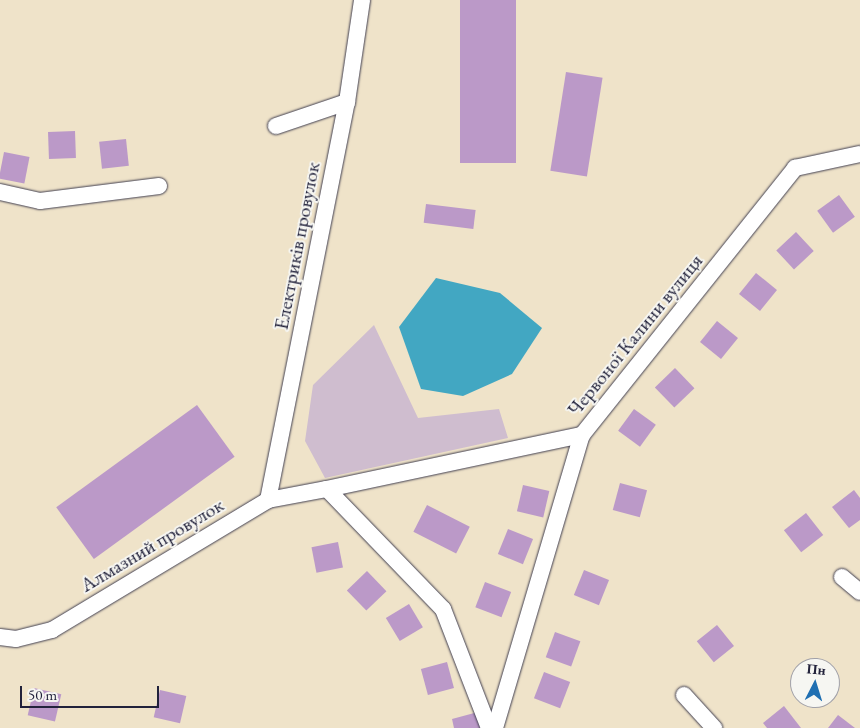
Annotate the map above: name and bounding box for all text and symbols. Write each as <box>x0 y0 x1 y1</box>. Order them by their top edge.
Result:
street label: Електриків провулок <box>269 160 325 332</box>
street label: Червоної Калини вулиця <box>562 249 708 421</box>
street label: Алмазний провулок <box>76 493 228 597</box>
north arrow <box>790 658 840 708</box>
text: Пн <box>806 659 827 679</box>
scale bar <box>22 676 161 708</box>
text: 50 m <box>28 685 57 704</box>

